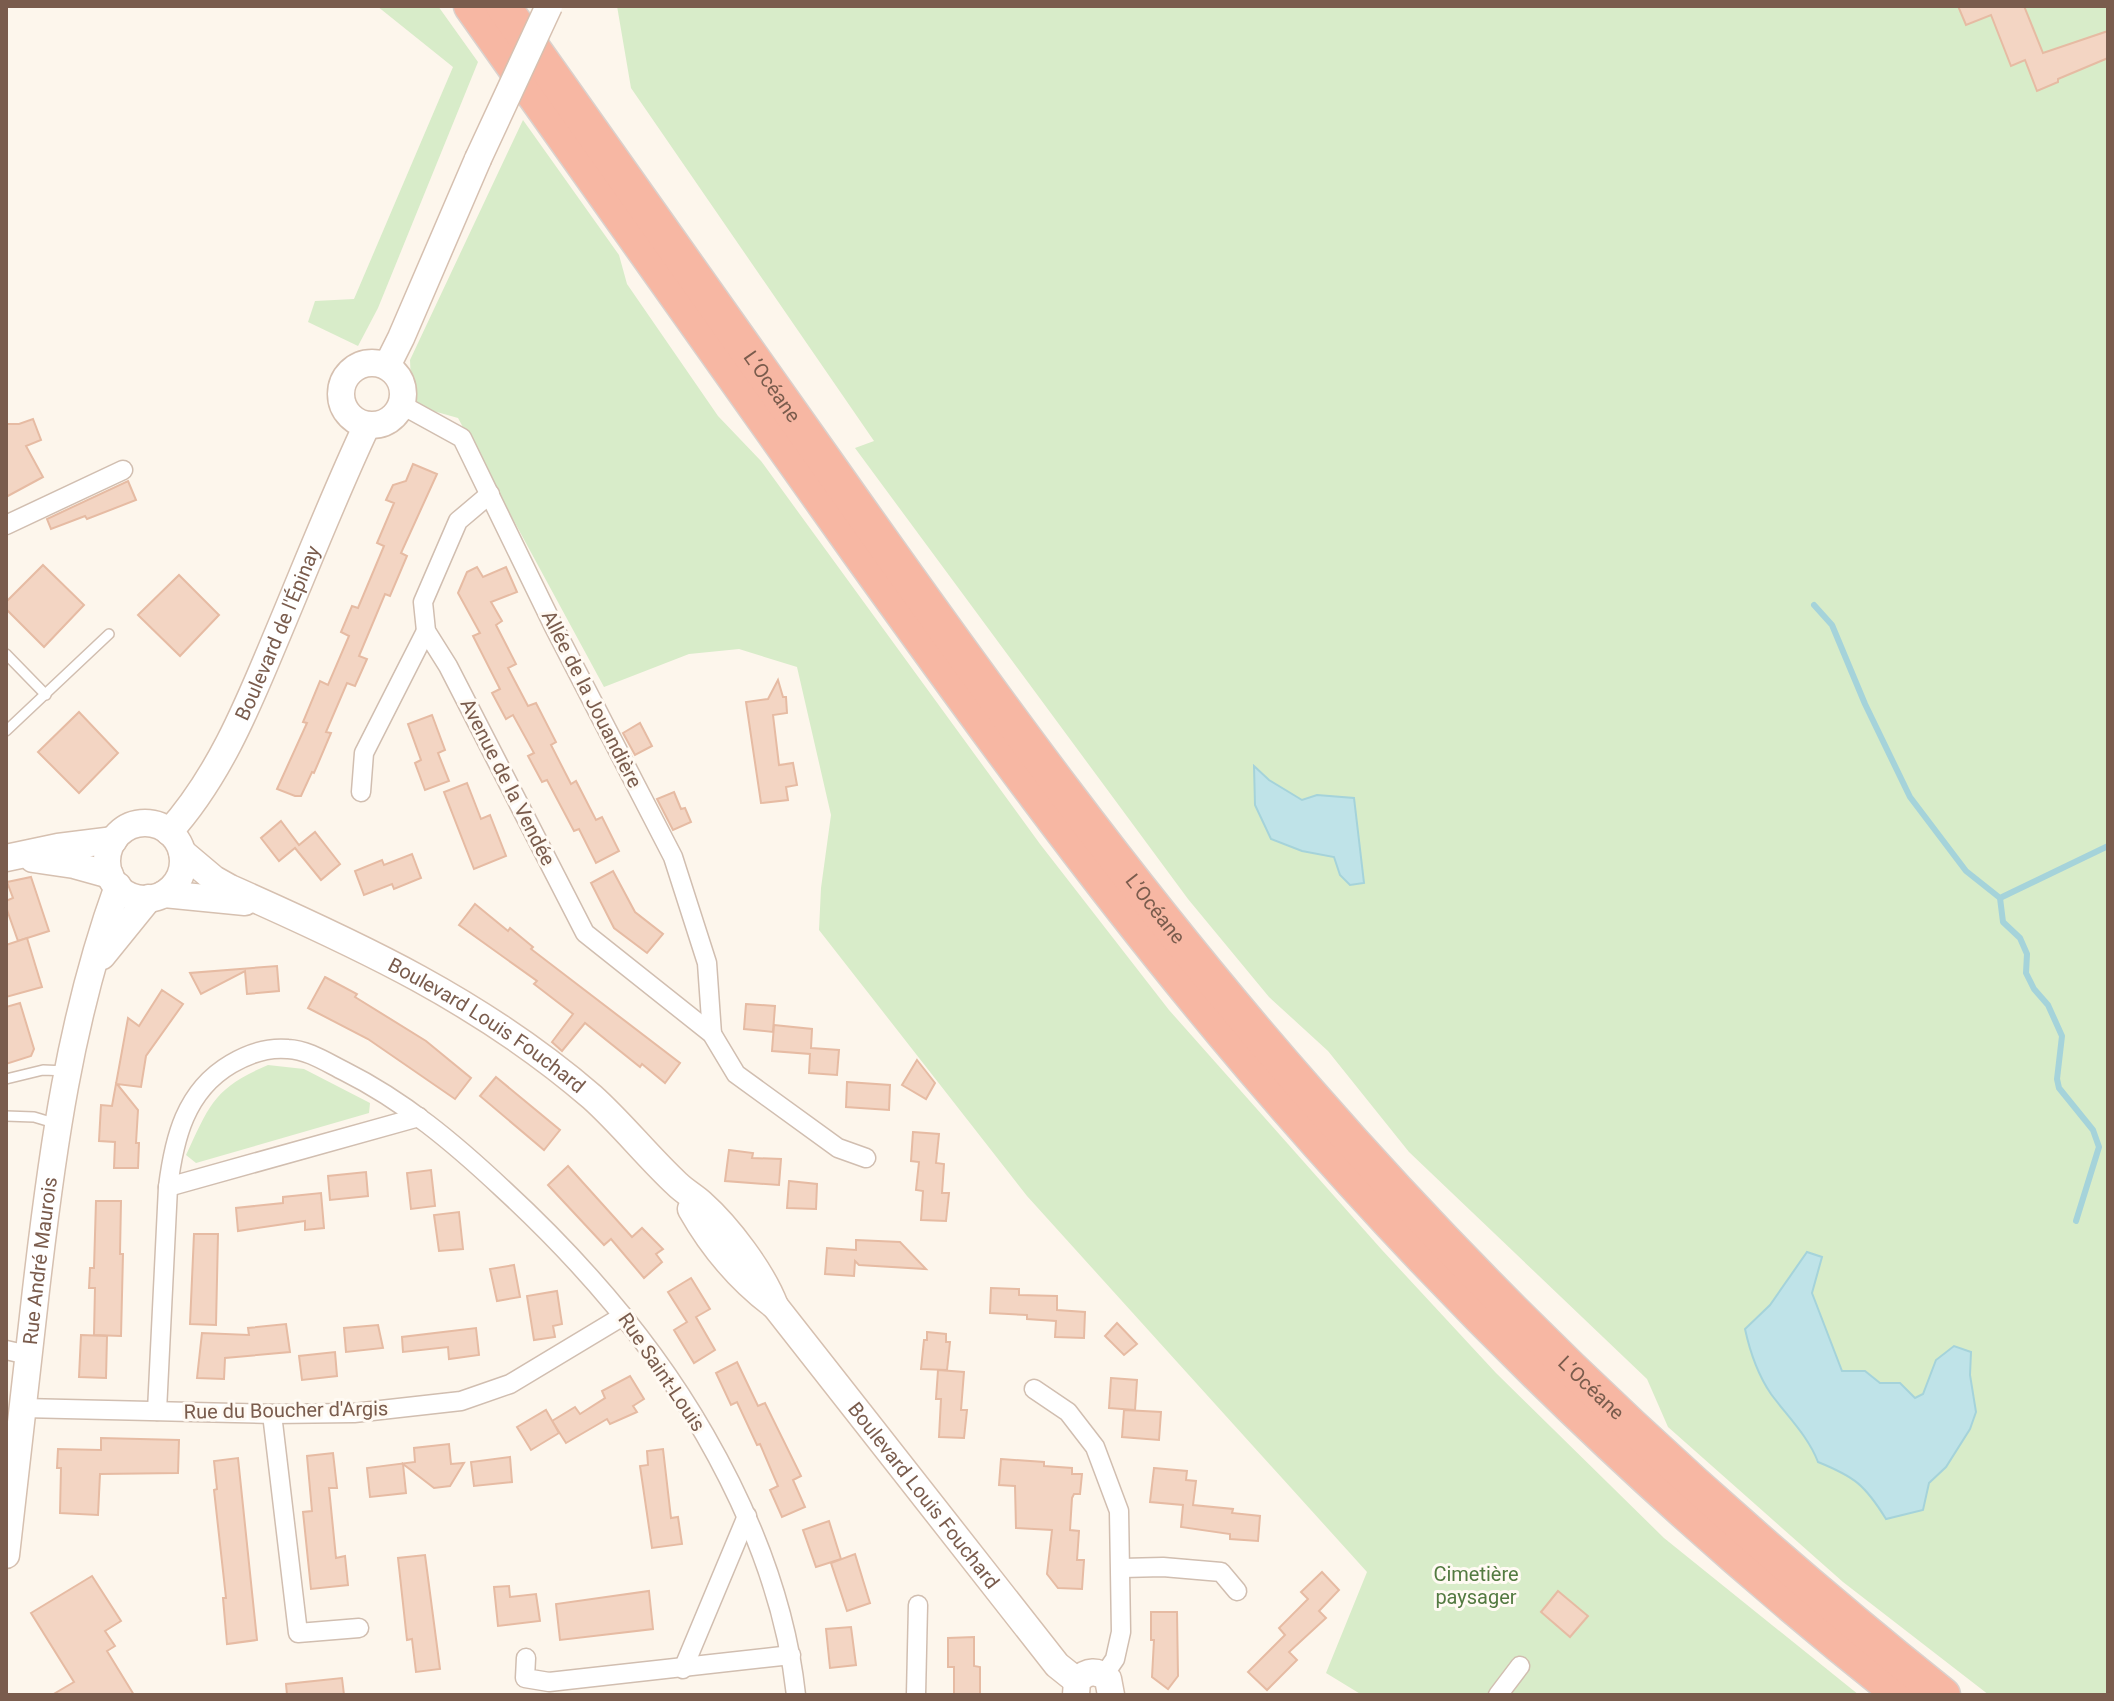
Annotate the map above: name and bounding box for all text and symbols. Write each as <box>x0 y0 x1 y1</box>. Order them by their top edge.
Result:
street label: L’Océane <box>739 346 806 427</box>
street label: Boulevard de l'Épinay <box>230 541 325 724</box>
street label: Allée de la Jouandière <box>537 606 647 792</box>
street label: Avenue de la Vendée <box>455 694 561 870</box>
street label: L’Océane <box>1121 869 1190 948</box>
street label: Boulevard Louis Fouchard <box>384 952 590 1098</box>
street label: Rue André Maurois <box>18 1175 62 1346</box>
street label: Rue Saint-Louis <box>613 1308 711 1436</box>
street label: L’Océane <box>1553 1351 1629 1425</box>
street label: Rue du Boucher d'Argis <box>184 1396 388 1424</box>
street label: Boulevard Louis Fouchard <box>843 1397 1004 1593</box>
park label: Cimetière paysager <box>1433 1562 1519 1609</box>

